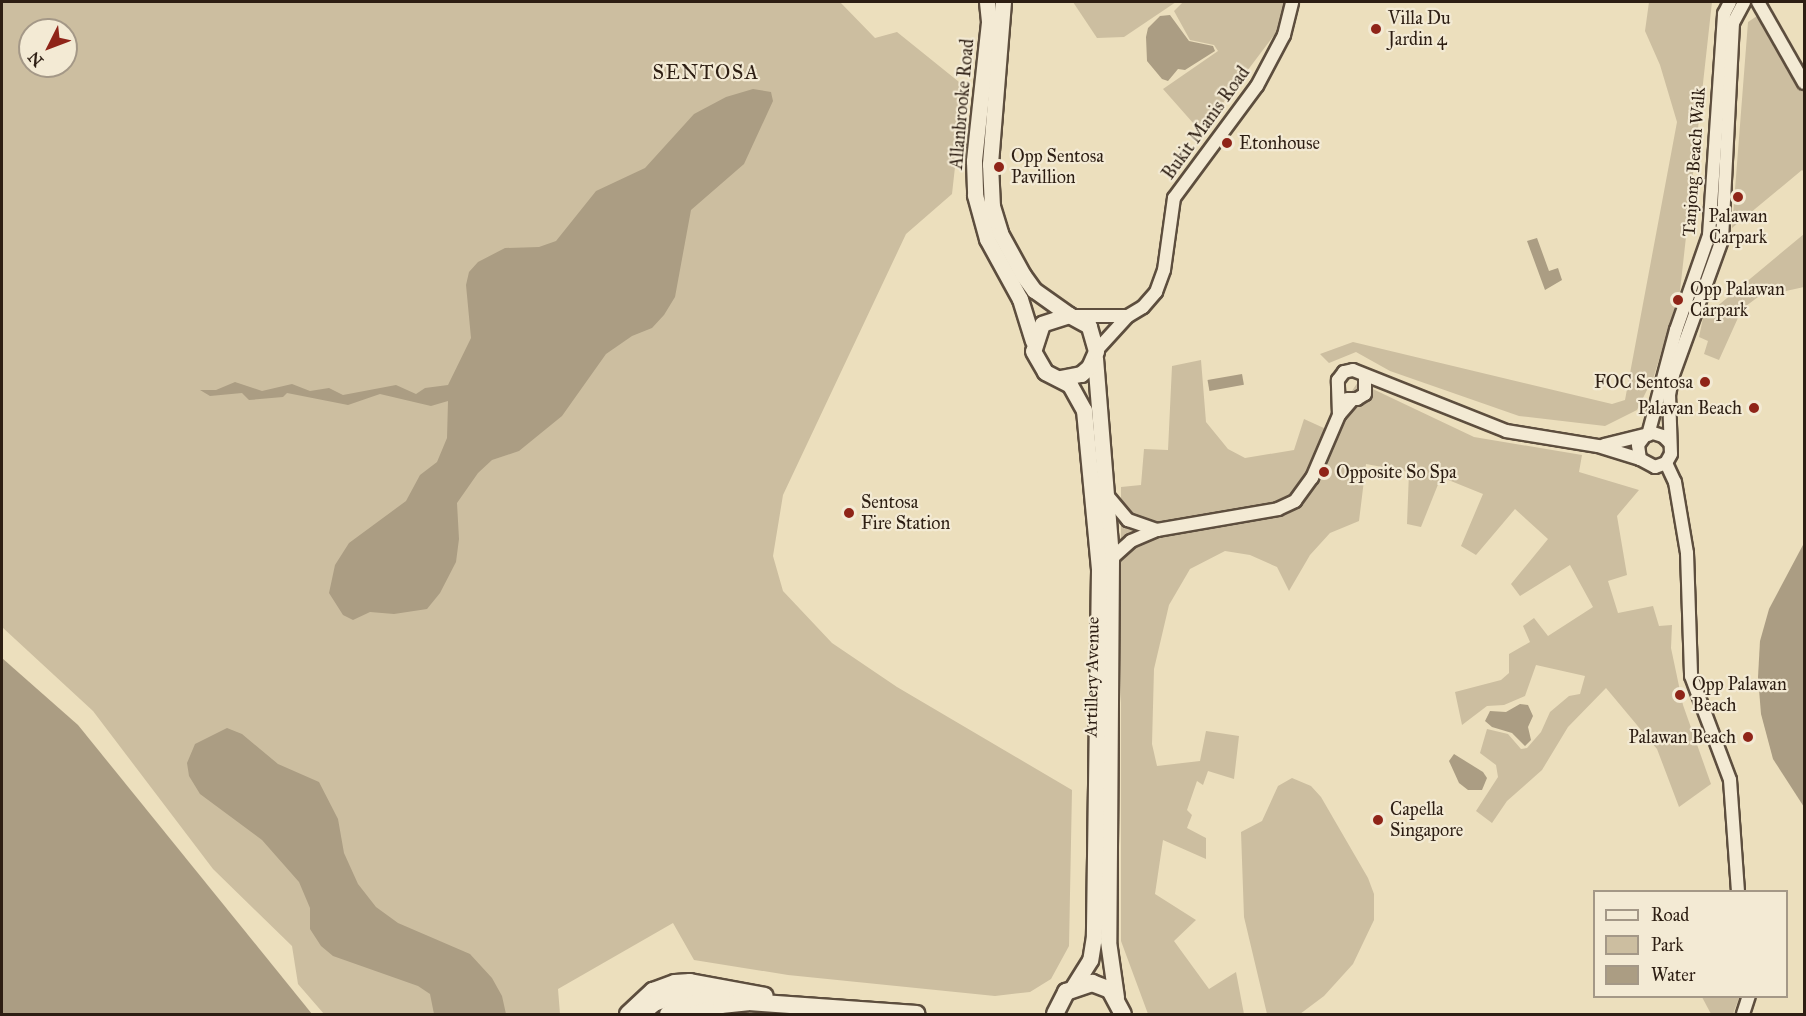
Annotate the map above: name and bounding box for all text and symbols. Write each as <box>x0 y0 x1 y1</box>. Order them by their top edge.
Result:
place label: Villa Du Jardin 4 <box>1388 8 1450 50</box>
north arrow <box>18 18 78 78</box>
marker: Villa Du Jardin 4 <box>1369 22 1383 36</box>
street label: Allanbrooke Road <box>946 38 978 170</box>
text: N <box>24 48 47 70</box>
district label: SENTOSA <box>652 60 760 84</box>
street label: Bukit Manis Road <box>1158 62 1254 184</box>
street label: Tanjong Beach Walk <box>1678 87 1710 237</box>
place label: Etonhouse <box>1239 132 1320 154</box>
marker: Etonhouse <box>1220 136 1234 150</box>
place label: Opp Sentosa Pavillion <box>1011 146 1104 188</box>
marker: Opp Sentosa Pavillion <box>992 160 1006 174</box>
marker: Palawan Carpark <box>1731 190 1745 204</box>
place label: Palawan Carpark <box>1708 206 1768 248</box>
place label: Opp Palawan Carpark <box>1690 279 1785 322</box>
marker: Opp Palawan Carpark <box>1671 293 1685 307</box>
place label: FOC Sentosa <box>1594 371 1693 393</box>
marker: FOC Sentosa <box>1698 375 1712 389</box>
place label: Palavan Beach <box>1638 397 1742 419</box>
marker: Palavan Beach <box>1747 401 1761 415</box>
place label: Opposite So Spa <box>1336 461 1457 483</box>
marker: Opposite So Spa <box>1317 465 1331 479</box>
place label: Sentosa Fire Station <box>861 492 950 534</box>
marker: Sentosa Fire Station <box>842 506 856 520</box>
street label: Artillery Avenue <box>1080 617 1104 737</box>
place label: Opp Palawan Beach <box>1692 674 1787 716</box>
marker: Opp Palawan Beach <box>1673 688 1687 702</box>
place label: Palawan Beach <box>1629 726 1736 748</box>
marker: Palawan Beach <box>1741 730 1755 744</box>
place label: Capella Singapore <box>1390 799 1463 842</box>
marker: Capella Singapore <box>1371 813 1385 827</box>
legend <box>1593 890 1788 998</box>
text: Road <box>1651 904 1689 926</box>
text: Park <box>1651 934 1684 956</box>
text: Water <box>1651 964 1695 986</box>

